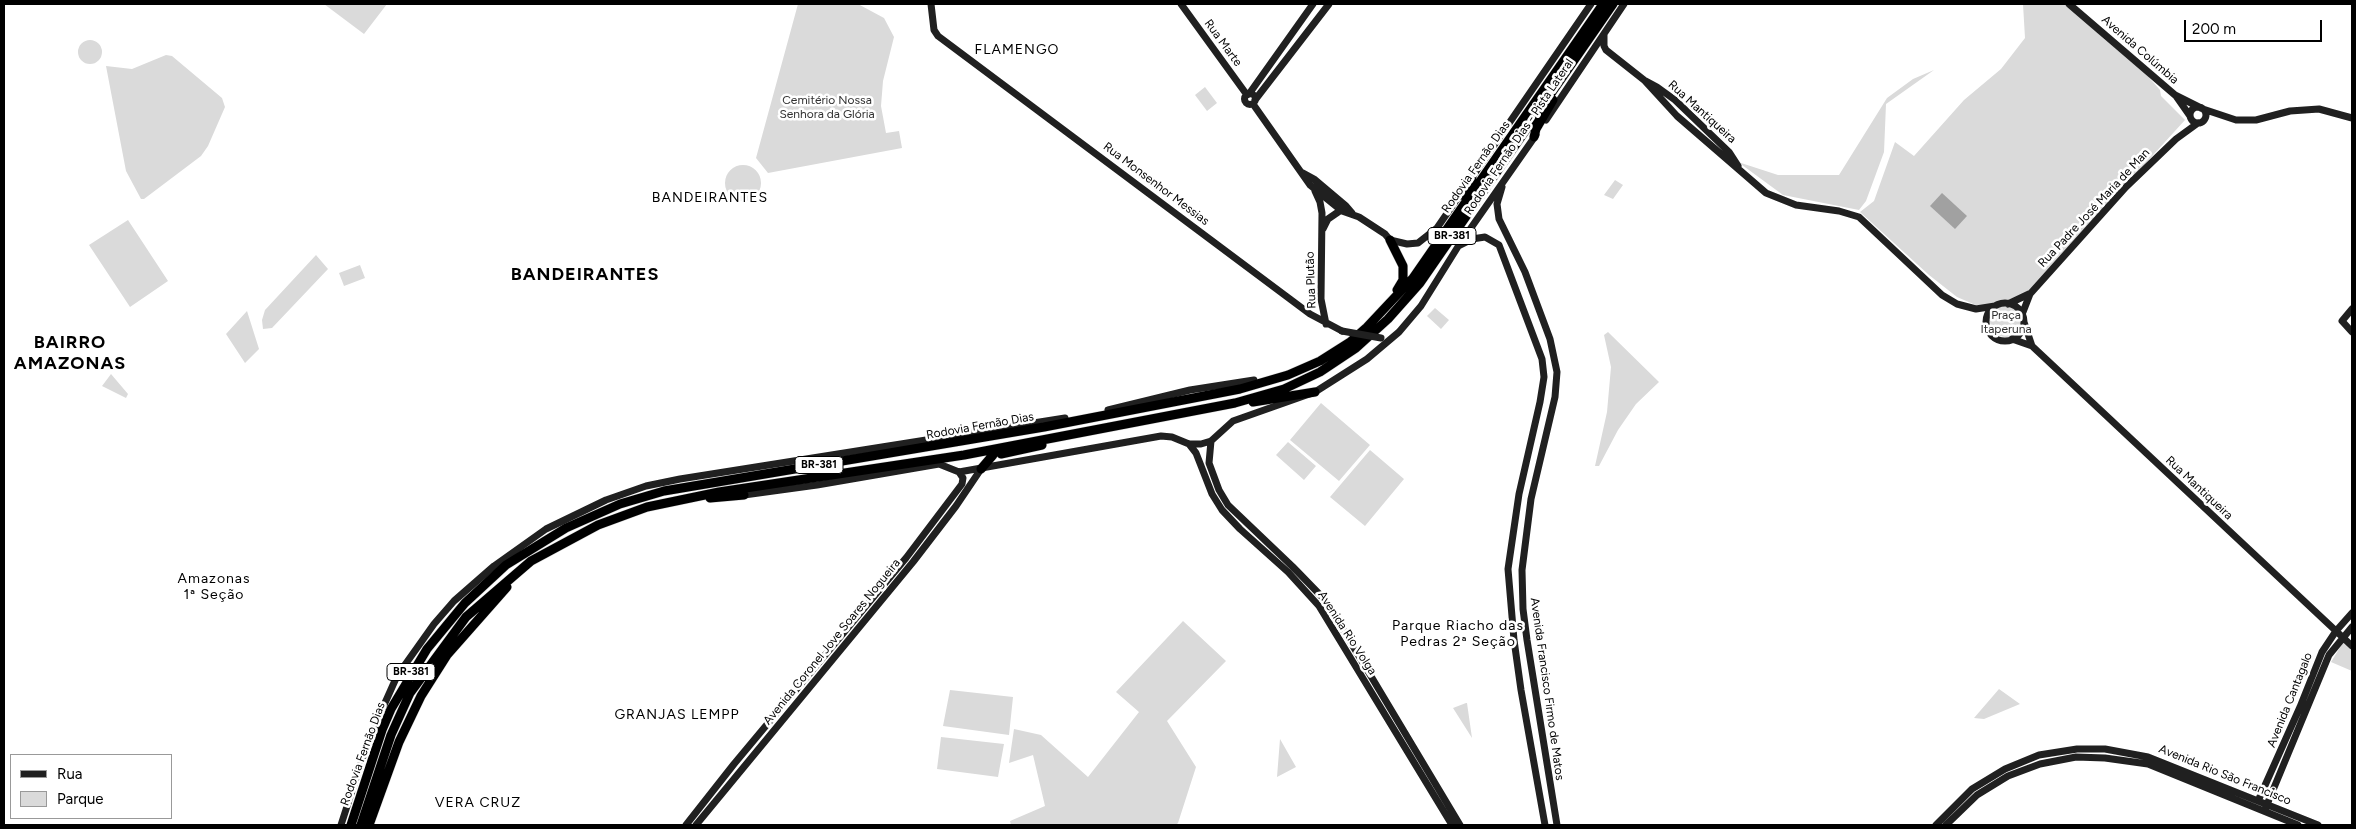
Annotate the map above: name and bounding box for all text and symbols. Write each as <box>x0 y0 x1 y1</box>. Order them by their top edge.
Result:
scale bar <box>2186 10 2324 42</box>
street label: Avenida Colúmbia <box>2099 13 2181 87</box>
street label: Rua Marte <box>1201 17 1245 69</box>
text: 200 m <box>2192 20 2236 38</box>
district label: FLAMENGO <box>974 42 1060 58</box>
street label: Rodovia Fernão Dias - Pista Lateral <box>1461 56 1577 218</box>
street label: Rua Mantiqueira <box>1665 78 1739 146</box>
park label: Cemitério Nossa Senhora da Glória <box>779 93 875 121</box>
street label: Rodovia Fernão Dias <box>1439 118 1513 216</box>
street label: Rua Monsenhor Messias <box>1100 139 1212 229</box>
street label: Rua Padre José Maria de Man <box>2035 146 2153 270</box>
district label: BANDEIRANTES <box>650 190 770 206</box>
road number: BR-381 <box>1428 228 1476 245</box>
street label: Rua Plutão <box>1303 251 1319 309</box>
district label: BANDEIRANTES <box>509 264 661 286</box>
park label: Praça Itaperuna <box>1980 308 2032 336</box>
district label: BAIRRO AMAZONAS <box>13 332 127 374</box>
street label: Rodovia Fernão Dias <box>925 409 1035 443</box>
street label: Rua Mantiqueira <box>2162 453 2236 523</box>
road number: BR-381 <box>795 456 843 474</box>
street label: Avenida Coronel Jove Soares Nogueira <box>761 556 903 728</box>
district label: Amazonas 1ª Seção <box>177 571 251 604</box>
street label: Avenida Rio Volga <box>1315 588 1379 678</box>
street label: Avenida Francisco Firmo de Matos <box>1527 597 1567 781</box>
district label: Parque Riacho das Pedras 2ª Seção <box>1390 618 1526 650</box>
street label: Avenida Cantagalo <box>2264 650 2316 750</box>
road number: BR-381 <box>387 664 435 680</box>
street label: Rodovia Fernão Dias <box>338 700 388 808</box>
district label: GRANJAS LEMPP <box>613 707 741 723</box>
street label: Avenida Rio São Francisco <box>2157 742 2293 808</box>
legend <box>10 754 172 819</box>
text: Rua <box>57 765 82 783</box>
text: Parque <box>57 790 104 808</box>
district label: VERA CRUZ <box>434 795 522 811</box>

